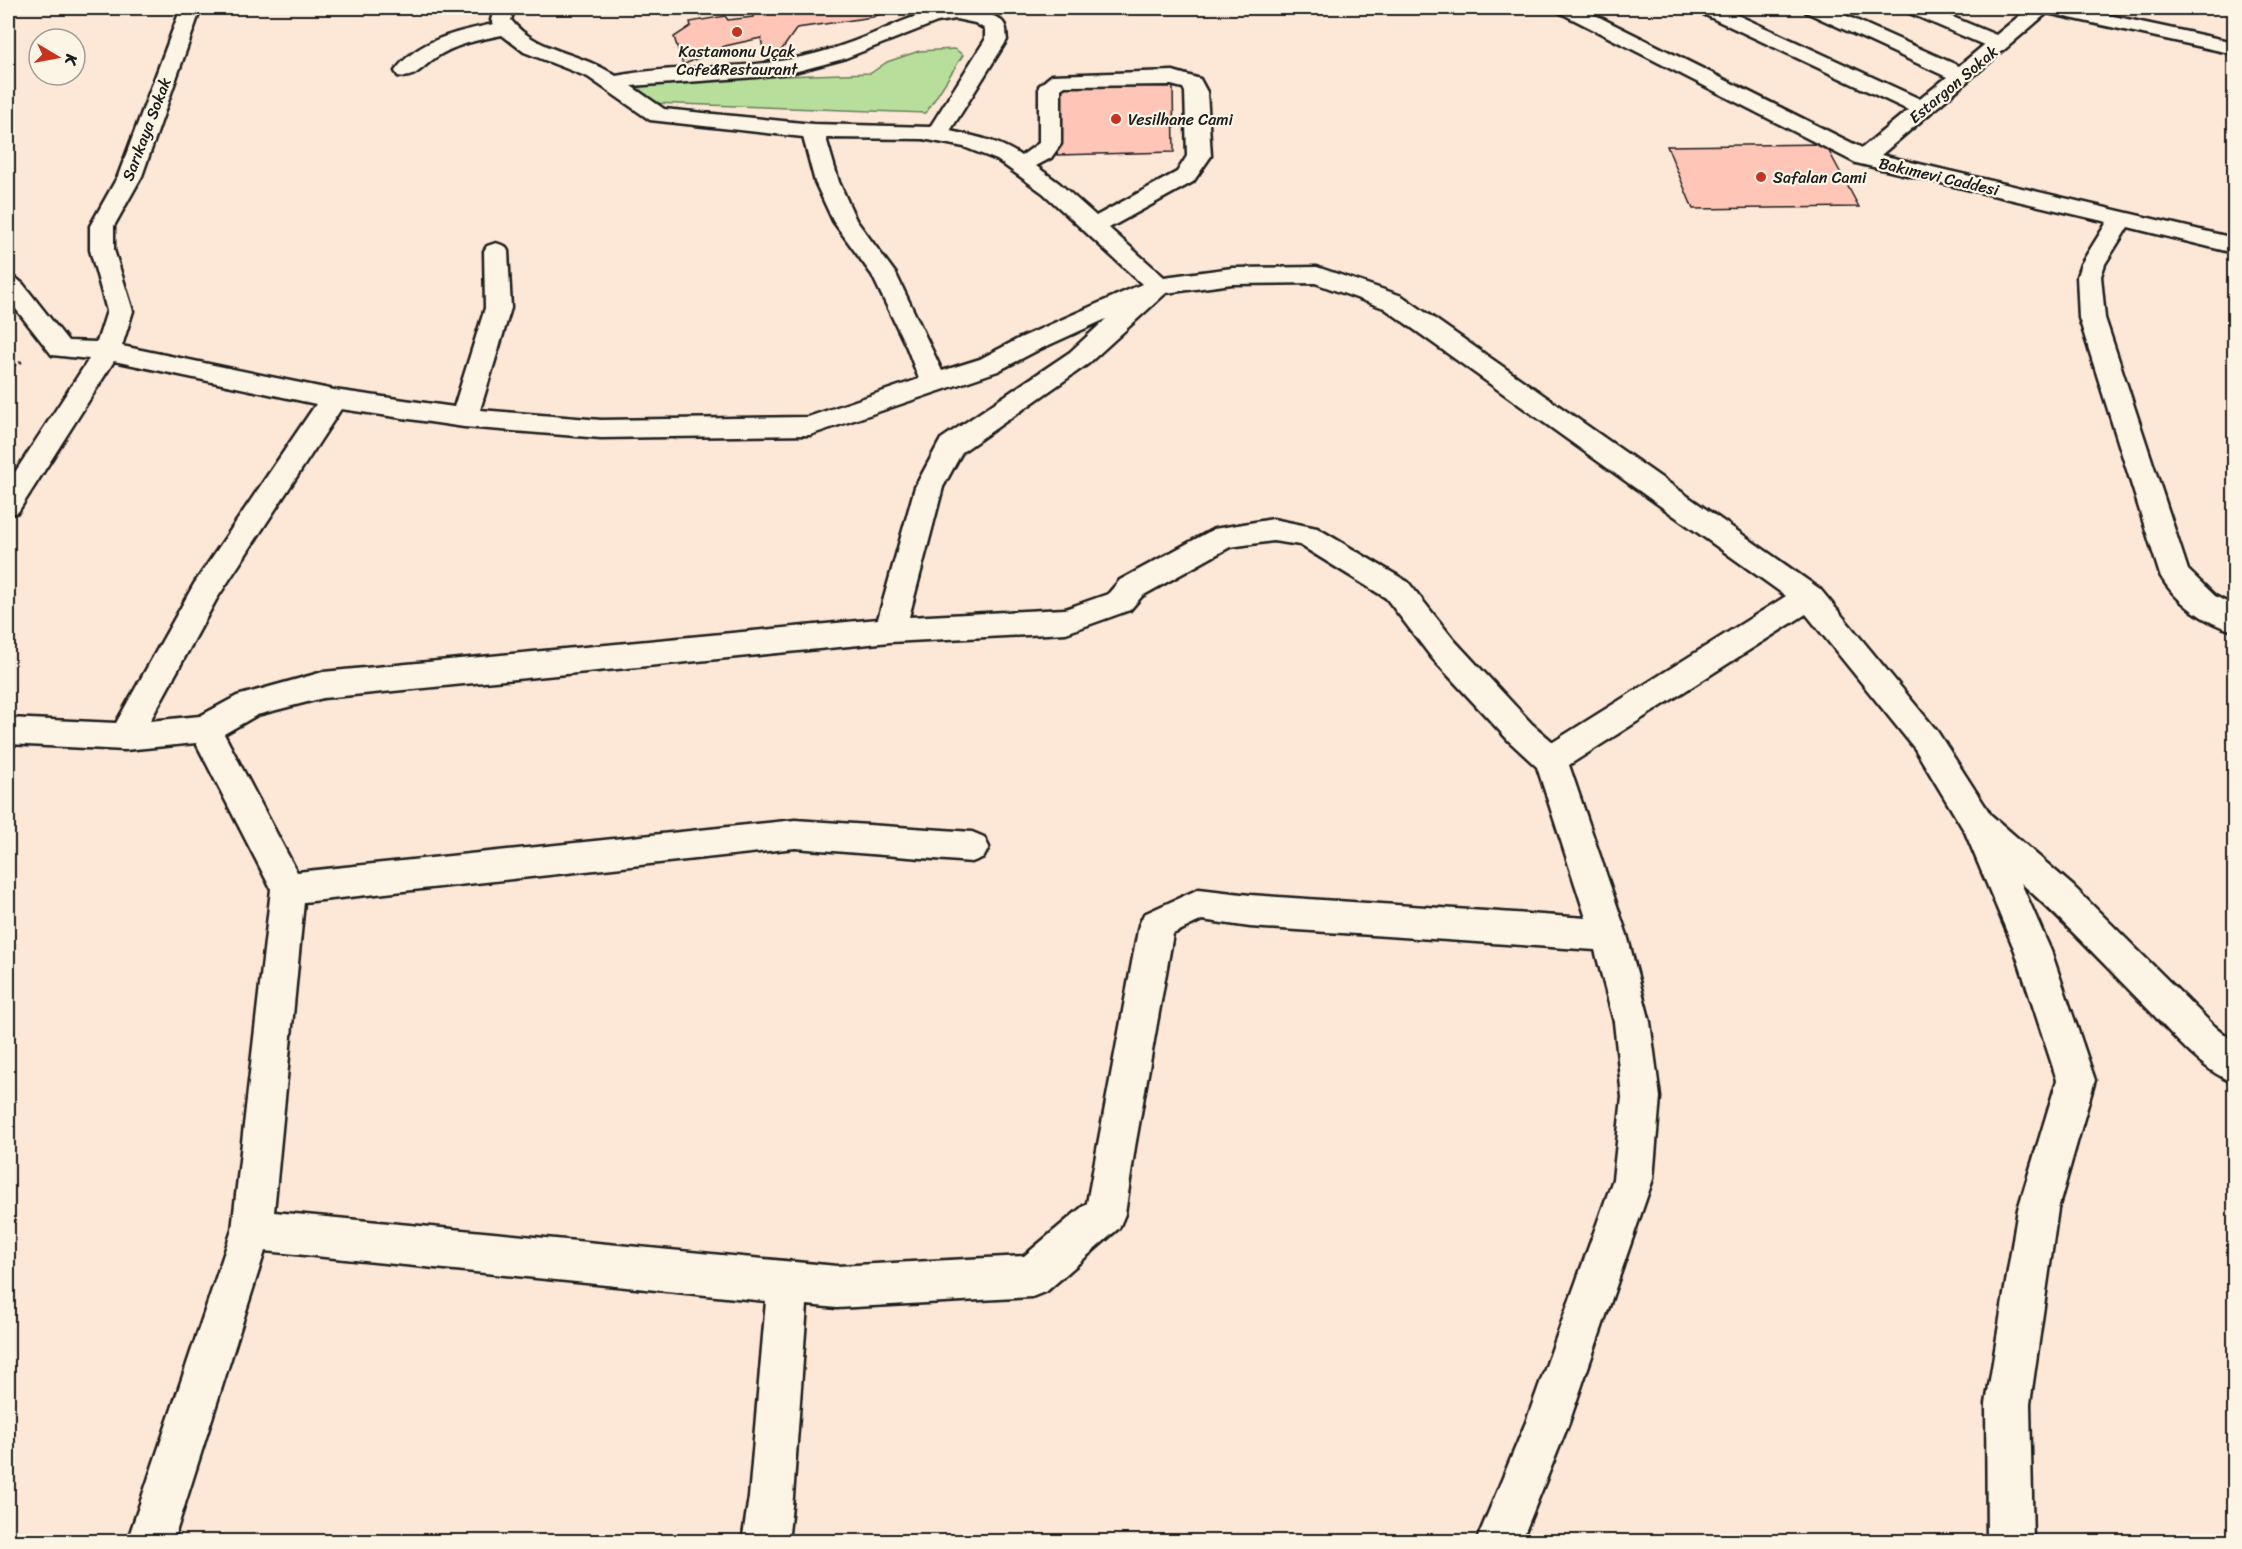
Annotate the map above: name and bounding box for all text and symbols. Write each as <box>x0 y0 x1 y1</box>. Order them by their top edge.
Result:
marker: Kastamonu Uçak Cafe&Restaurant <box>730 25 744 39</box>
north arrow <box>27 27 87 87</box>
place label: Kastamonu Uçak Cafe&Restaurant <box>677 37 798 84</box>
street label: Estargon Sokak <box>1902 38 2005 131</box>
text: K <box>56 51 87 68</box>
street label: Sarıkaya Sokak <box>113 73 180 185</box>
place label: Vesilhane Cami <box>1128 105 1234 134</box>
marker: Vesilhane Cami <box>1109 112 1123 126</box>
street label: Bakımevi Caddesi <box>1876 149 2002 205</box>
place label: Safalan Cami <box>1773 163 1867 192</box>
marker: Safalan Cami <box>1754 170 1768 184</box>

